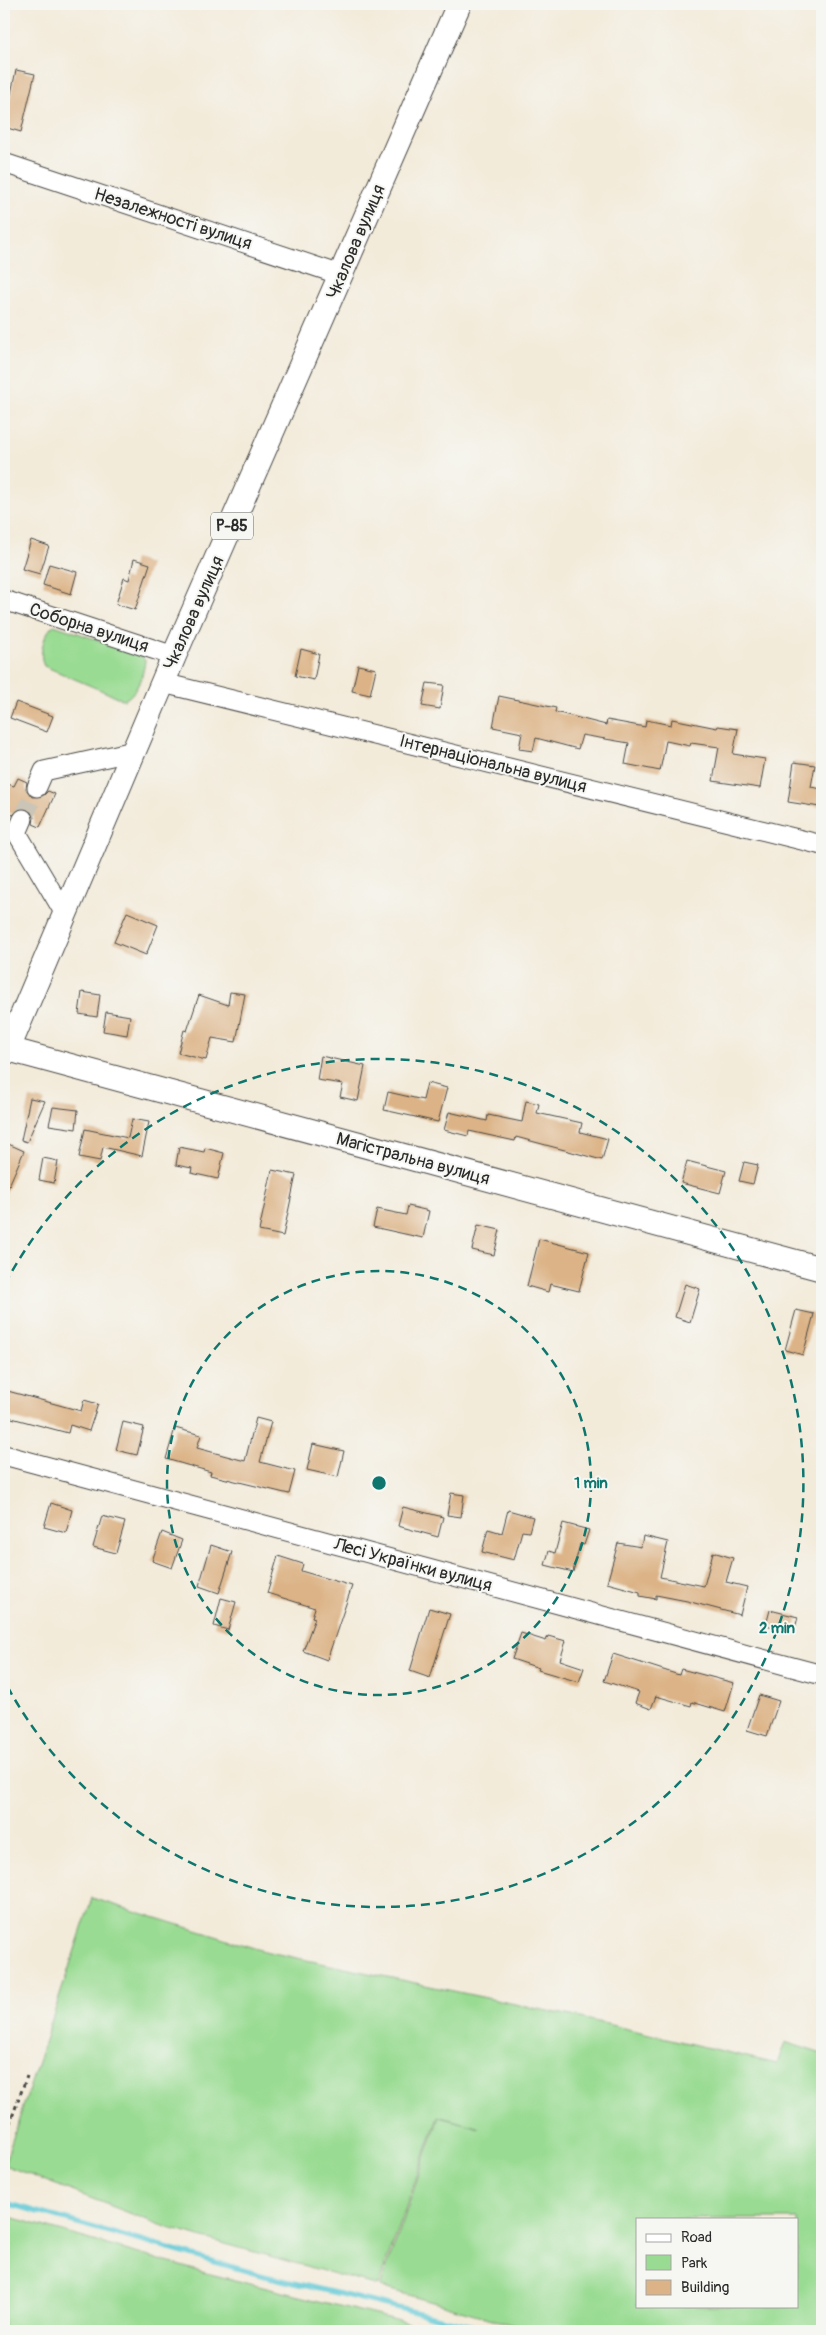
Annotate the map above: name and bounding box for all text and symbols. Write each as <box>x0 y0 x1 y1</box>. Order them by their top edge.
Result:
street label: Чкалова вулиця <box>321 181 391 303</box>
street label: Незалежності вулиця <box>91 183 255 255</box>
road number: Р-85 <box>211 512 253 540</box>
street label: Чкалова вулиця <box>159 552 229 674</box>
street label: Соборна вулиця <box>26 598 152 658</box>
street label: Інтернаціональна вулиця <box>397 730 589 798</box>
street label: Магістральна вулиця <box>334 1127 492 1191</box>
centre of rings <box>370 1474 388 1492</box>
text: 1 min <box>574 1474 608 1493</box>
street label: Лесі Українки вулиця <box>330 1533 495 1597</box>
text: 2 min <box>759 1619 795 1638</box>
legend <box>636 2218 798 2308</box>
text: Road <box>681 2228 712 2247</box>
text: Park <box>681 2254 708 2273</box>
text: Building <box>681 2278 729 2297</box>

